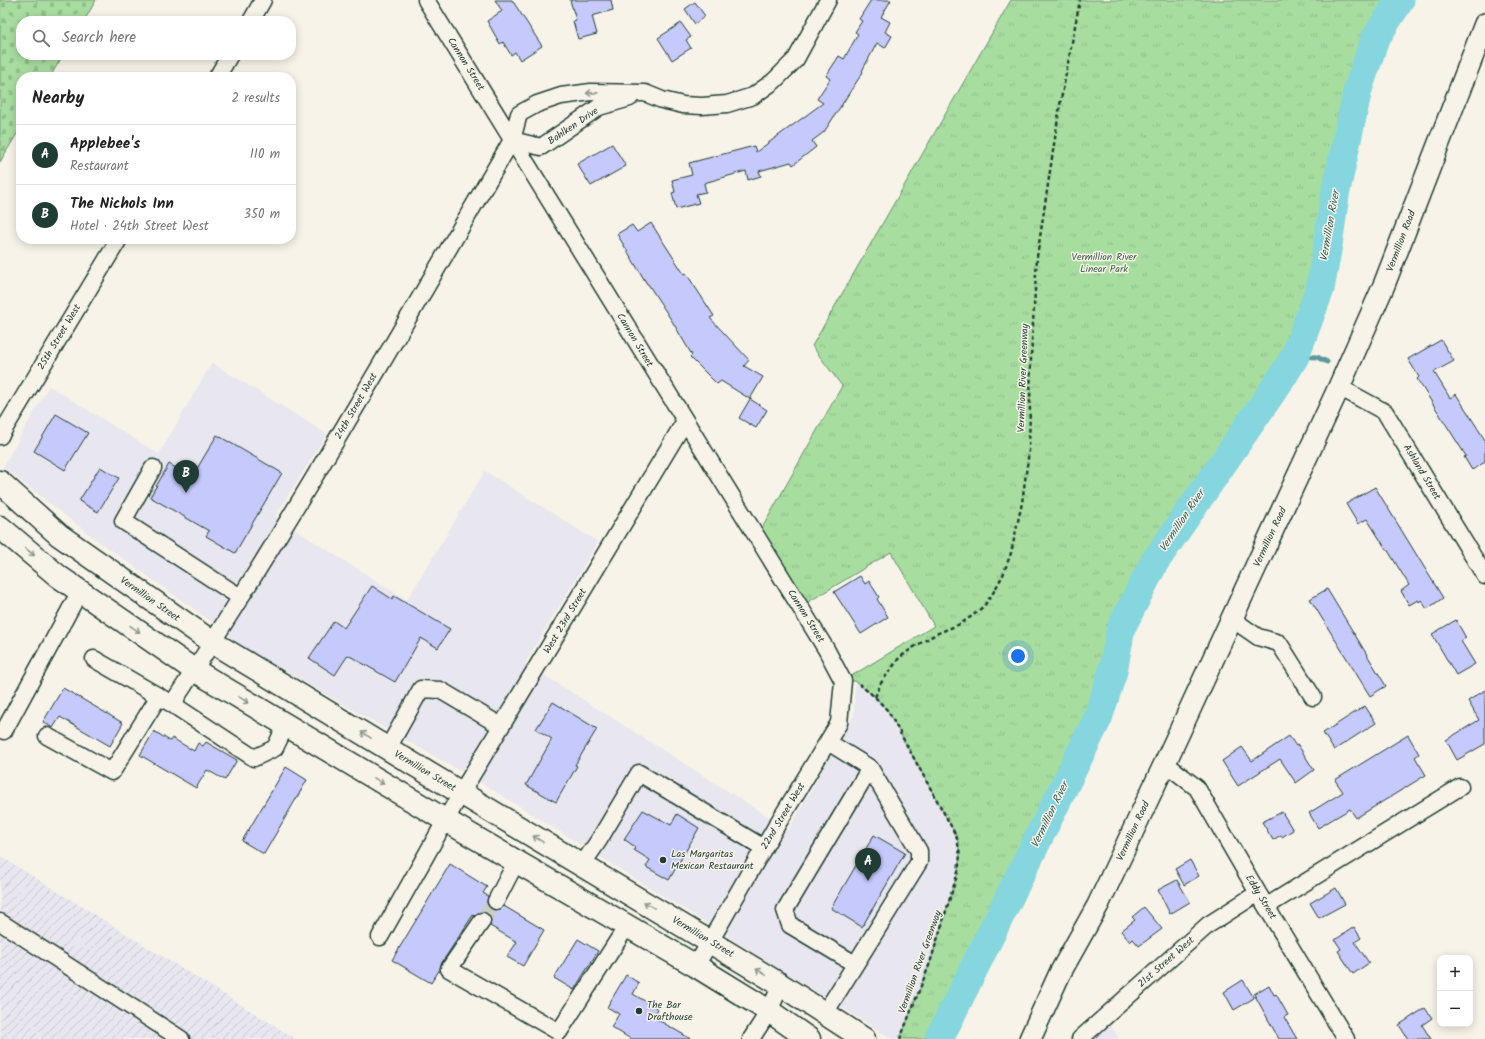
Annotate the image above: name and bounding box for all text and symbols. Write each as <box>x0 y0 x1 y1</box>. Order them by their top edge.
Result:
search box <box>16 16 296 60</box>
text: Search here <box>62 26 136 50</box>
icon: search <box>30 27 52 49</box>
street label: Cannon Street <box>443 34 489 94</box>
text: Nearby <box>32 85 84 112</box>
text: 2 results <box>232 88 280 109</box>
one-way arrow <box>586 89 599 97</box>
street label: Bohlken Drive <box>544 103 602 149</box>
text: Applebee's <box>70 132 140 156</box>
text: A <box>41 144 49 165</box>
text: 110 m <box>250 144 280 165</box>
text: Restaurant <box>70 156 129 177</box>
water label: Vermillion River <box>1315 187 1345 263</box>
text: The Nichols Inn <box>70 192 174 216</box>
text: B <box>41 204 49 225</box>
text: 350 m <box>244 204 280 225</box>
street label: Vermillion Road <box>1382 207 1420 274</box>
text: Hotel · 24th Street West <box>70 216 209 237</box>
park label: Vermillion River Linear Park <box>1072 249 1137 277</box>
street label: 25th Street West <box>33 301 85 373</box>
street label: Cannon Street <box>613 310 658 370</box>
street label: Vermillion River Greenway <box>1013 323 1033 433</box>
street label: 24th Street West <box>330 370 382 442</box>
street label: Ashland Street <box>1399 441 1445 503</box>
pin: B <box>173 460 199 493</box>
water label: Vermillion River <box>1155 484 1211 556</box>
street label: Vermillion Road <box>1249 503 1291 570</box>
one-way arrow <box>25 548 35 557</box>
street label: Vermillion Street <box>117 572 183 626</box>
street label: West 23rd Street <box>539 585 591 657</box>
street label: Cannon Street <box>783 586 829 646</box>
one-way arrow <box>129 625 140 633</box>
your location <box>1008 646 1028 666</box>
one-way arrow <box>238 696 250 704</box>
one-way arrow <box>360 731 372 739</box>
street label: Vermillion Street <box>391 746 459 796</box>
one-way arrow <box>373 777 385 785</box>
water label: Vermillion River <box>1026 777 1075 851</box>
street label: 22nd Street West <box>757 779 809 853</box>
street label: Vermillion Road <box>1112 797 1154 864</box>
one-way arrow <box>532 834 544 842</box>
place label: Las Margaritas Mexican Restaurant <box>671 846 754 874</box>
pin: A <box>855 848 881 881</box>
marker: Las Margaritas Mexican Restaurant <box>658 855 668 865</box>
street label: Eddy Street <box>1241 871 1281 923</box>
one-way arrow <box>643 901 655 909</box>
street label: Vermillion River Greenway <box>894 908 946 1016</box>
street label: Vermillion Street <box>669 912 737 962</box>
street label: 21st Street West <box>1134 933 1198 991</box>
map controls <box>1437 955 1473 1027</box>
button: + <box>1437 955 1473 991</box>
one-way arrow <box>755 968 767 976</box>
button: − <box>1437 991 1473 1027</box>
place label: The Bar Drafthouse <box>647 997 693 1025</box>
marker: The Bar Drafthouse <box>634 1006 644 1016</box>

